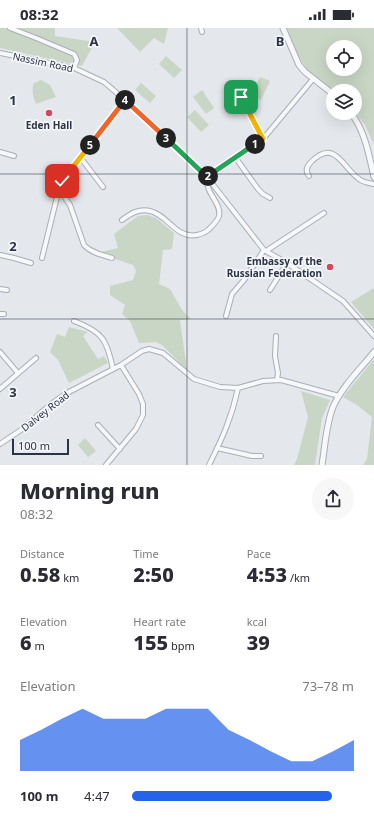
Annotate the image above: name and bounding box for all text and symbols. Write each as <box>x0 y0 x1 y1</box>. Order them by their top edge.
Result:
text: 08:32 <box>20 4 59 24</box>
text: A <box>90 32 99 50</box>
text: B <box>276 32 284 50</box>
map controls <box>326 40 362 120</box>
button: locate <box>326 40 362 76</box>
street label: Nassim Road <box>12 49 74 75</box>
pin <box>224 80 258 114</box>
button: layers <box>326 84 362 120</box>
icon: arrive <box>230 86 252 108</box>
pin: 4 <box>115 90 135 110</box>
text: 1 <box>9 91 17 109</box>
text: 4 <box>122 92 128 107</box>
marker: Eden Hall <box>44 108 54 118</box>
place label: Eden Hall <box>26 118 72 132</box>
pin: 3 <box>156 128 176 148</box>
text: 3 <box>163 130 169 145</box>
pin: 1 <box>245 134 265 154</box>
pin: 5 <box>80 135 100 155</box>
text: 1 <box>252 136 258 151</box>
text: 5 <box>87 137 93 152</box>
pin <box>45 164 79 198</box>
pin: 2 <box>198 166 218 186</box>
text: 2 <box>205 168 211 183</box>
icon: check <box>51 170 73 192</box>
text: 2 <box>9 237 17 255</box>
place label: Embassy of the Russian Federation <box>227 254 322 280</box>
marker: Embassy of the Russian Federation <box>325 262 335 272</box>
text: 3 <box>9 383 17 401</box>
street label: Dalvey Road <box>18 388 72 434</box>
scale bar <box>12 437 69 456</box>
text: 100 m <box>18 438 50 453</box>
text: Morning run <box>20 475 160 505</box>
button: share <box>312 478 354 520</box>
text: 08:32 <box>20 505 53 523</box>
text: Distance <box>20 546 65 561</box>
text: Time <box>133 546 159 561</box>
text: Pace <box>247 546 271 561</box>
text: 0.58 <box>20 561 60 588</box>
text: 2:50 <box>133 561 174 588</box>
text: 4:53 <box>247 561 287 588</box>
text: km <box>60 570 79 585</box>
text: /km <box>287 570 310 585</box>
text: Elevation <box>20 614 67 629</box>
text: Heart rate <box>133 614 186 629</box>
text: kcal <box>247 614 267 629</box>
text: 6 <box>20 629 32 656</box>
text: 155 <box>133 629 168 656</box>
text: 39 <box>247 629 270 656</box>
text: m <box>32 638 45 653</box>
text: bpm <box>168 638 195 653</box>
text: Elevation <box>20 677 76 695</box>
text: 73–78 m <box>302 677 354 695</box>
text: 100 m <box>20 787 58 805</box>
text: 4:47 <box>84 787 110 805</box>

